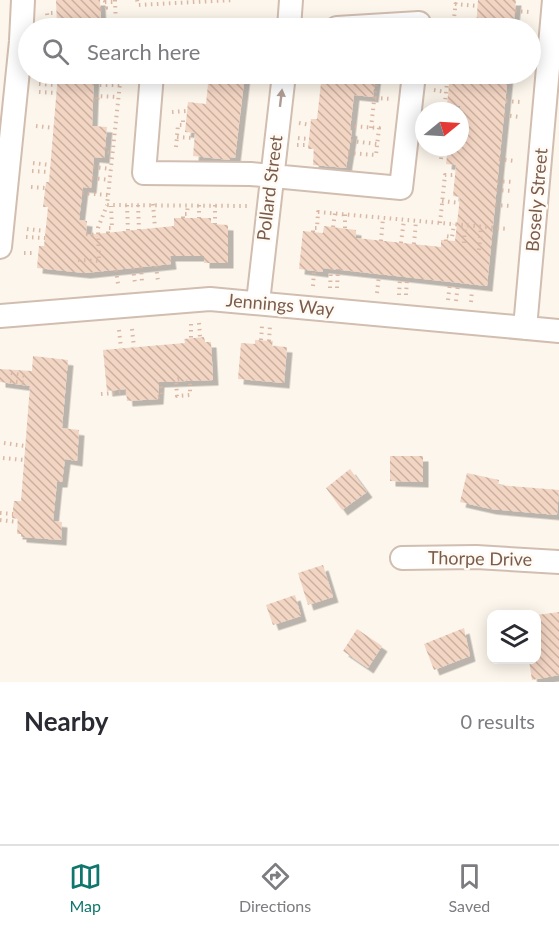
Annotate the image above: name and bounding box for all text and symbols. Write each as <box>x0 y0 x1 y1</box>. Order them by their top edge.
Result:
search box <box>18 18 541 84</box>
icon: search <box>39 35 72 68</box>
text: Search here <box>87 38 200 65</box>
one-way arrow <box>276 88 286 107</box>
north arrow <box>415 102 469 156</box>
street label: Pollard Street <box>252 133 286 242</box>
street label: Bosely Street <box>521 147 552 253</box>
street label: Jennings Way <box>225 288 336 320</box>
street label: Thorpe Drive <box>428 546 532 570</box>
map controls <box>487 610 541 664</box>
button: layers <box>487 610 541 664</box>
text: Nearby <box>24 705 109 737</box>
text: 0 results <box>460 709 535 733</box>
tab: Map <box>69 860 102 915</box>
tab: Directions <box>239 860 311 915</box>
tab: Saved <box>449 860 490 915</box>

